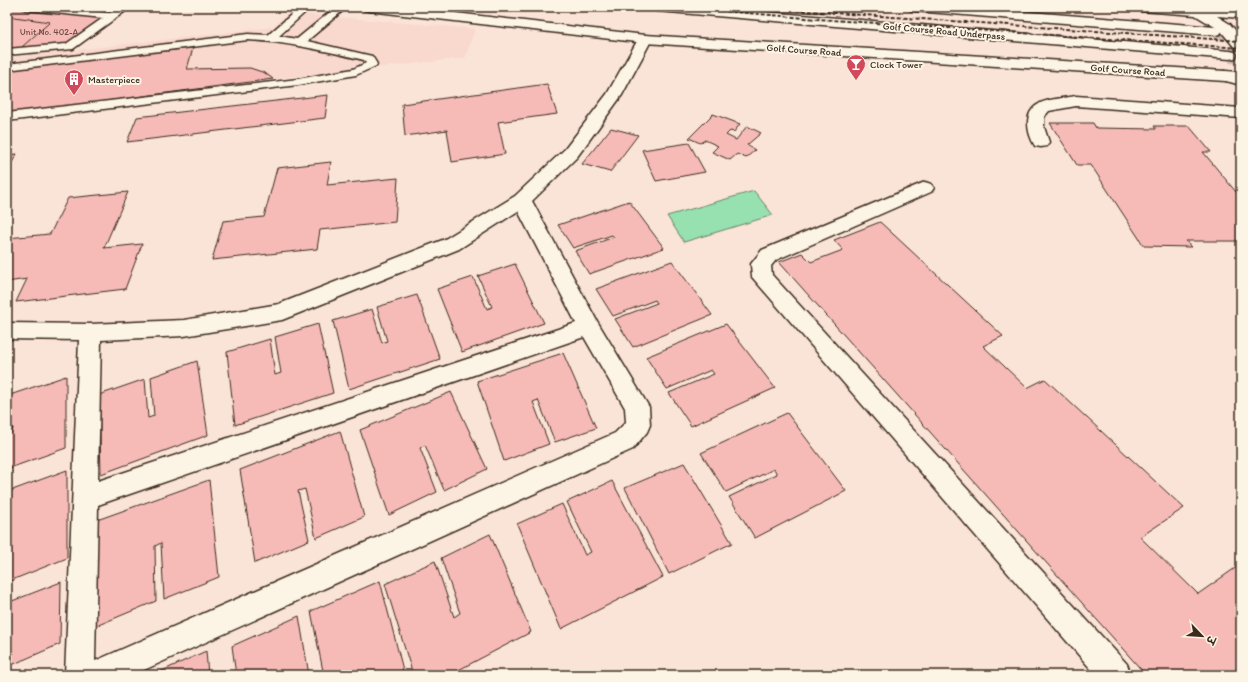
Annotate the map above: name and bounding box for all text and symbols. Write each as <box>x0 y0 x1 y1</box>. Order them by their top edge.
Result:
street label: Golf Course Road Underpass <box>882 19 1006 43</box>
house number: Unit No. 402-A <box>20 26 79 37</box>
street label: Golf Course Road <box>766 41 843 59</box>
bar icon: Clock Tower <box>845 53 867 81</box>
place label: Clock Tower <box>870 58 923 71</box>
street label: Golf Course Road <box>1090 61 1167 79</box>
building icon: Masterpiece <box>63 68 85 96</box>
place label: Masterpiece <box>88 73 140 86</box>
north arrow <box>1182 616 1222 656</box>
text: उ <box>1202 633 1218 648</box>

